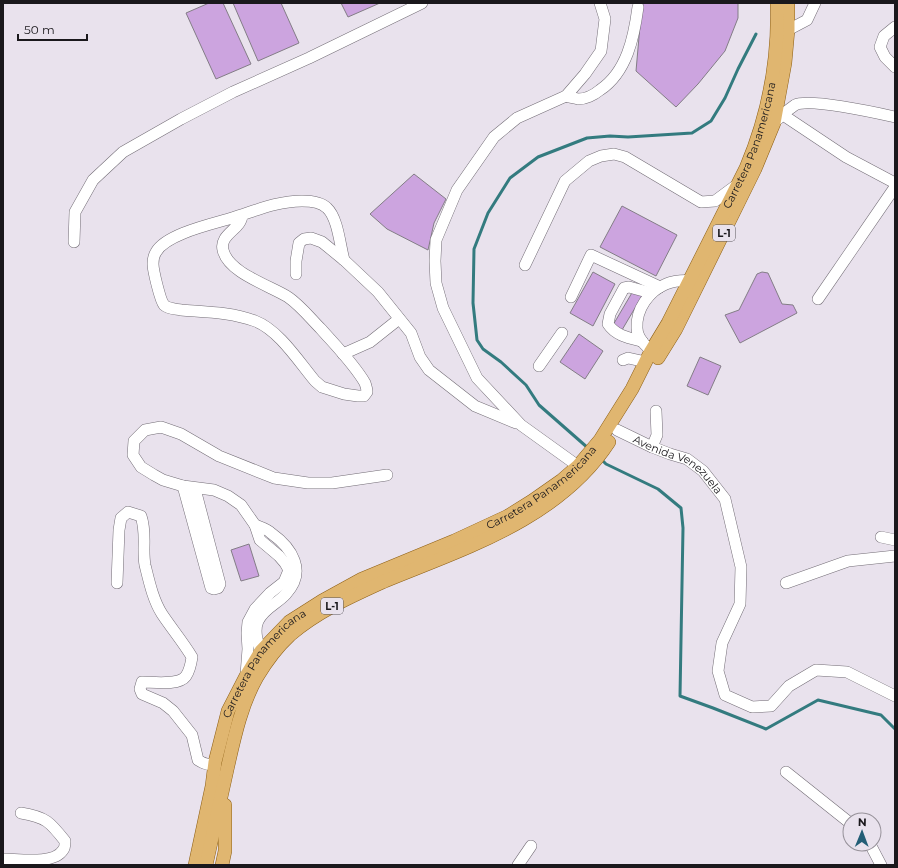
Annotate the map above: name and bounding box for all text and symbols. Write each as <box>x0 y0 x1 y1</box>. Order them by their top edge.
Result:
scale bar <box>18 16 87 42</box>
text: 50 m <box>24 22 55 37</box>
street label: Carretera Panamericana <box>720 81 778 211</box>
road number: L-1 <box>713 225 735 241</box>
street label: Avenida Venezuela <box>631 432 725 497</box>
street label: Carretera Panamericana <box>484 443 599 532</box>
road number: L-1 <box>321 598 343 614</box>
street label: Carretera Panamericana <box>220 606 308 719</box>
north arrow <box>842 812 882 852</box>
text: N <box>858 815 867 829</box>

